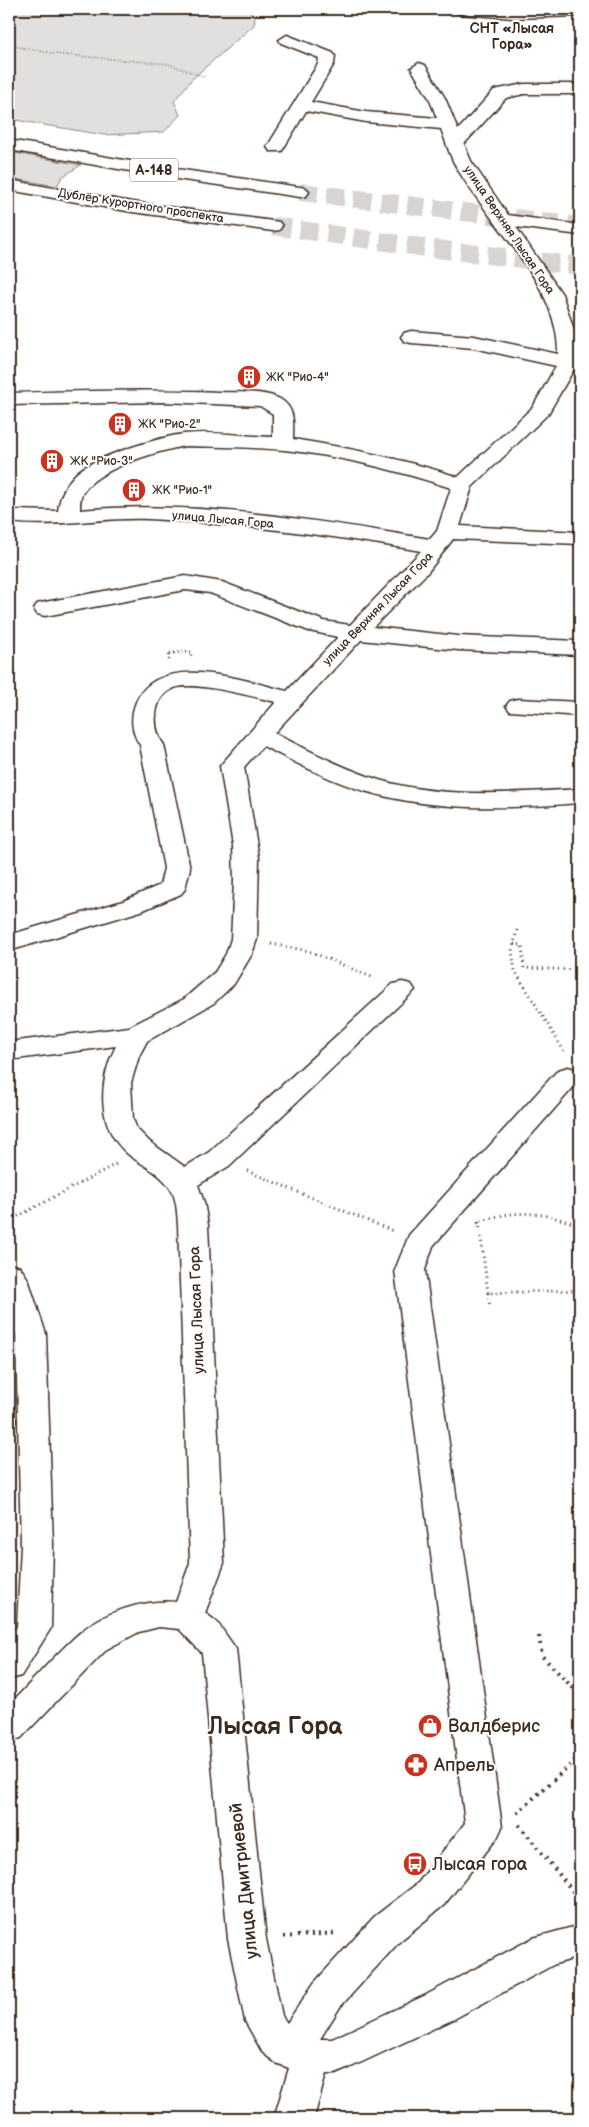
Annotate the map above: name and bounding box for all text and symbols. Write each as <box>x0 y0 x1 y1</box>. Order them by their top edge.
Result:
district label: СНТ «Лысая Гора» <box>470 20 554 53</box>
road number: А-148 <box>130 158 178 182</box>
street label: улица Верхняя Лысая Гора <box>460 163 558 297</box>
street label: Дублёр Курортного проспекта <box>57 185 225 227</box>
building icon: ЖК "Рио-4" <box>236 364 262 390</box>
place label: ЖК "Рио-4" <box>266 370 329 385</box>
building icon: ЖК "Рио-2" <box>107 411 133 437</box>
place label: ЖК "Рио-2" <box>138 417 200 432</box>
building icon: ЖК "Рио-3" <box>39 448 65 474</box>
place label: ЖК "Рио-3" <box>70 454 133 469</box>
building icon: ЖК "Рио-1" <box>121 477 147 503</box>
place label: ЖК "Рио-1" <box>152 483 212 498</box>
street label: улица Лысая Гора <box>171 508 275 532</box>
street label: улица Верхняя Лысая Гора <box>320 549 436 669</box>
street label: улица Лысая Гора <box>185 1246 209 1374</box>
district label: Лысая Гора <box>207 1712 343 1741</box>
shop icon: Валдберис <box>417 1713 443 1739</box>
place label: Валдберис <box>448 1716 540 1737</box>
pharmacy icon: Апрель <box>403 1752 429 1778</box>
place label: Апрель <box>433 1755 495 1776</box>
street label: улица Дмитриевой <box>225 1802 263 1960</box>
bus stop icon: Лысая гора <box>402 1851 428 1877</box>
place label: Лысая гора <box>431 1854 528 1875</box>

